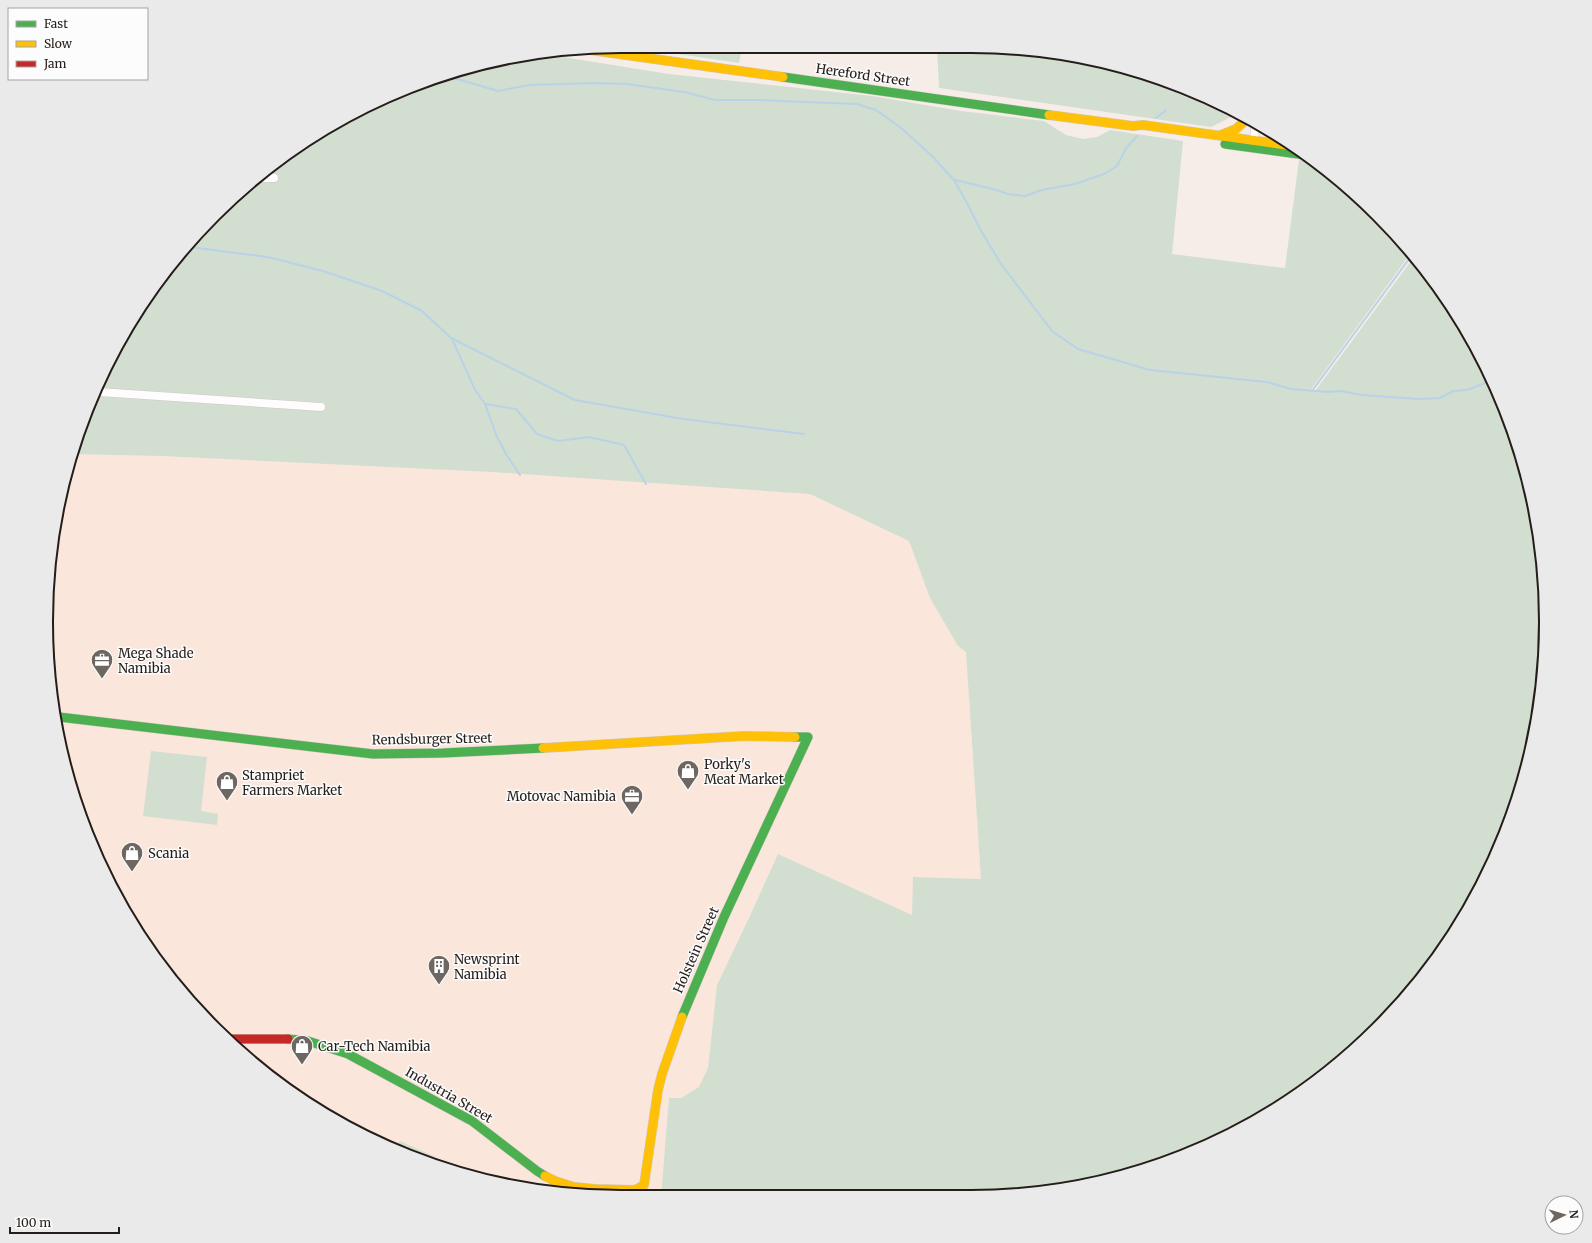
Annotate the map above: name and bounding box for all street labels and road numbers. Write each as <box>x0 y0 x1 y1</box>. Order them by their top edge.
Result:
street label: Hereford Street <box>815 60 911 90</box>
street label: Rendsburger Street <box>372 729 492 749</box>
street label: Holstein Street <box>669 904 723 996</box>
street label: Industria Street <box>402 1063 496 1127</box>

